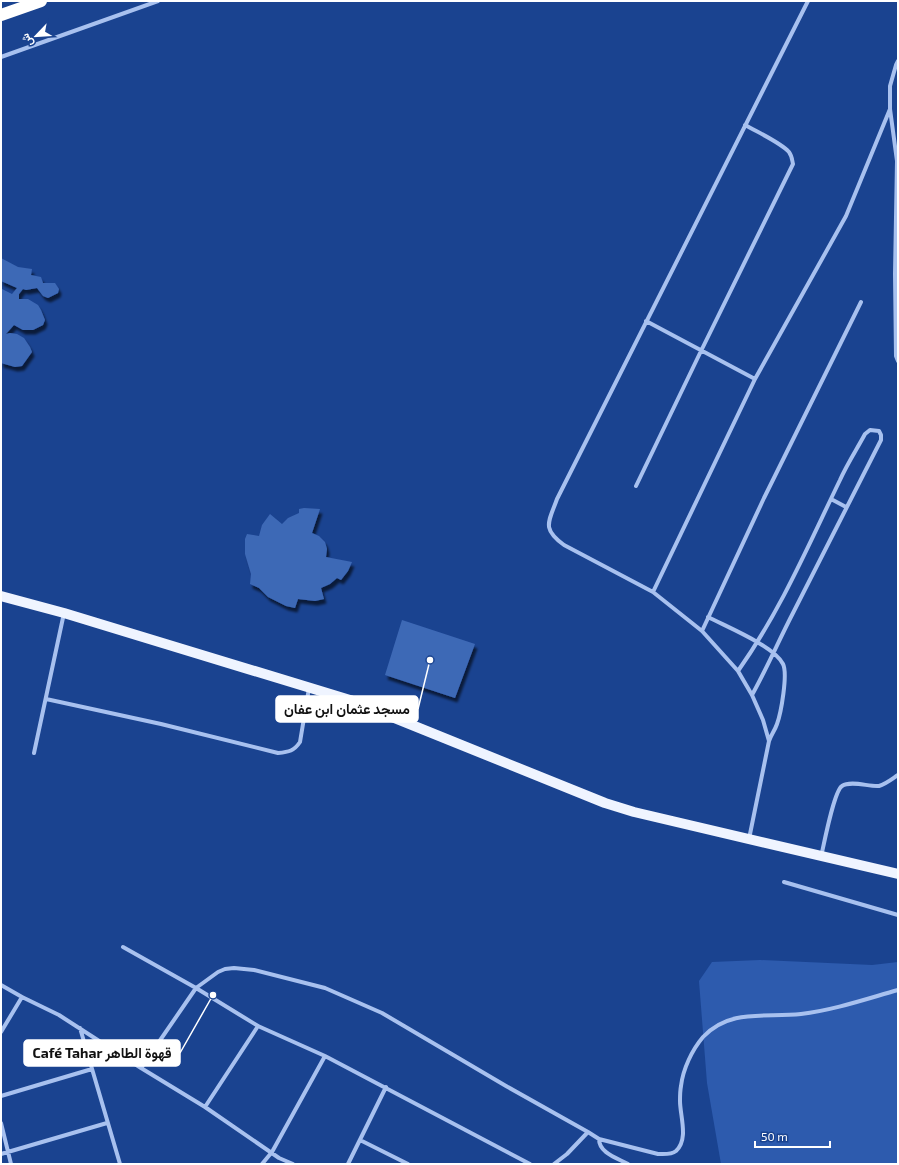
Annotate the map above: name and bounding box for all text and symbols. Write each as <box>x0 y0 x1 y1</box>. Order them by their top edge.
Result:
north arrow <box>16 16 56 56</box>
text: ش <box>18 31 36 49</box>
callout: مسجد عثمان ابن عفان <box>276 696 418 722</box>
text: مسجد عثمان ابن عفان <box>284 700 410 718</box>
callout: Café Tahar قهوة الطاهر <box>24 1040 180 1066</box>
text: Café Tahar قهوة الطاهر <box>33 1044 171 1062</box>
scale bar <box>755 1123 830 1149</box>
text: 50 m <box>761 1129 788 1143</box>

